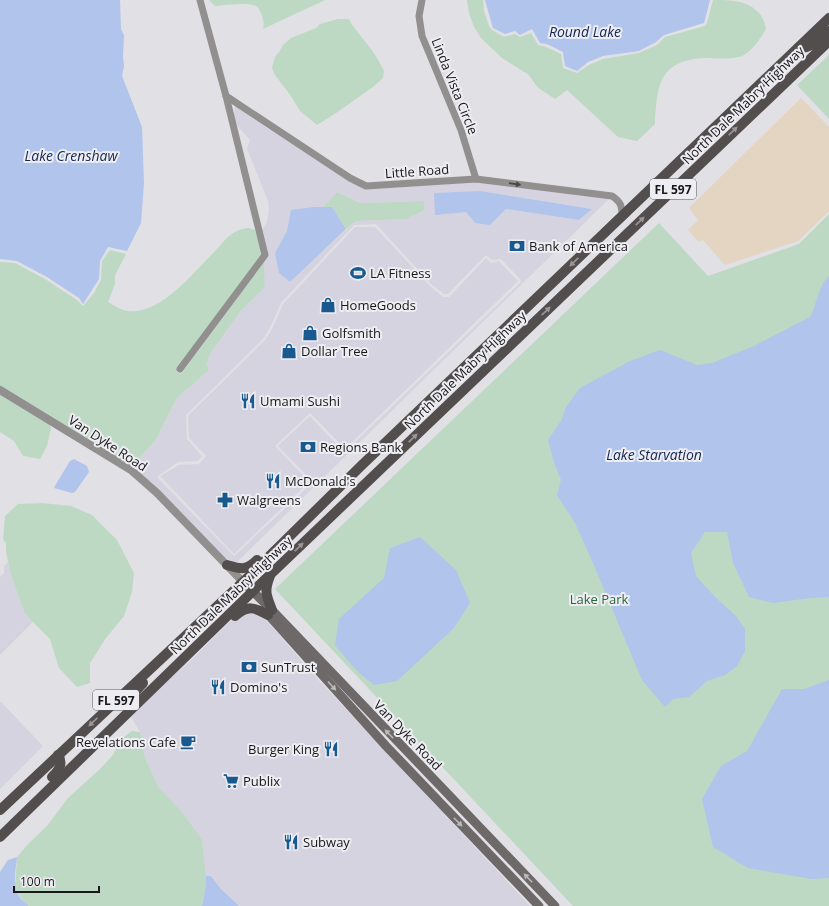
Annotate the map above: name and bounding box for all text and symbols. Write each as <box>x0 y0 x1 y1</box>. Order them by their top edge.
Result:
water label: Round Lake <box>549 22 621 41</box>
street label: Linda Vista Circle <box>427 35 483 137</box>
street label: North Dale Mabry Highway <box>678 41 808 168</box>
one-way arrow <box>728 127 738 136</box>
water label: Lake Crenshaw <box>25 146 118 165</box>
street label: Little Road <box>384 160 450 182</box>
road number: FL 597 <box>650 179 696 199</box>
one-way arrow <box>509 181 521 187</box>
one-way arrow <box>635 217 645 226</box>
bank icon: Bank of America <box>508 237 526 255</box>
place label: Bank of America <box>529 237 628 255</box>
one-way arrow <box>569 257 579 267</box>
sports icon: LA Fitness <box>349 264 367 282</box>
place label: LA Fitness <box>370 264 431 282</box>
shop icon: HomeGoods <box>319 296 337 314</box>
place label: HomeGoods <box>340 296 416 314</box>
street label: North Dale Mabry Highway <box>400 306 530 433</box>
one-way arrow <box>541 307 551 316</box>
shop icon: Golfsmith <box>301 324 319 342</box>
place label: Golfsmith <box>322 324 381 342</box>
shop icon: Dollar Tree <box>280 342 298 360</box>
place label: Dollar Tree <box>301 342 368 360</box>
restaurant icon: Umami Sushi <box>239 392 257 410</box>
place label: Umami Sushi <box>260 392 340 410</box>
street label: Van Dyke Road <box>65 411 151 475</box>
one-way arrow <box>408 433 418 443</box>
bank icon: Regions Bank <box>299 438 317 456</box>
place label: Regions Bank <box>320 438 402 456</box>
water label: Lake Starvation <box>606 445 702 464</box>
restaurant icon: McDonald's <box>264 472 282 490</box>
place label: McDonald's <box>285 472 356 490</box>
pharmacy icon: Walgreens <box>216 491 234 509</box>
place label: Walgreens <box>237 491 301 509</box>
street label: North Dale Mabry Highway <box>166 531 296 658</box>
one-way arrow <box>294 542 304 552</box>
park label: Lake Park <box>570 590 629 608</box>
bank icon: SunTrust <box>240 658 258 676</box>
place label: SunTrust <box>261 658 316 676</box>
restaurant icon: Domino's <box>209 678 227 696</box>
place label: Domino's <box>230 678 287 696</box>
one-way arrow <box>327 681 336 691</box>
road number: FL 597 <box>93 690 139 710</box>
street label: Van Dyke Road <box>370 696 446 774</box>
one-way arrow <box>88 717 98 727</box>
one-way arrow <box>384 729 394 739</box>
place label: Revelations Cafe <box>76 733 176 751</box>
cafe icon: Revelations Cafe <box>179 733 197 751</box>
place label: Burger King <box>248 740 319 758</box>
restaurant icon: Burger King <box>322 740 340 758</box>
supermarket icon: Publix <box>222 772 240 790</box>
place label: Publix <box>243 772 280 790</box>
one-way arrow <box>454 817 463 827</box>
restaurant icon: Subway <box>282 833 300 851</box>
place label: Subway <box>303 833 350 851</box>
scale bar <box>14 868 99 894</box>
text: 100 m <box>20 873 55 890</box>
one-way arrow <box>523 873 533 883</box>

